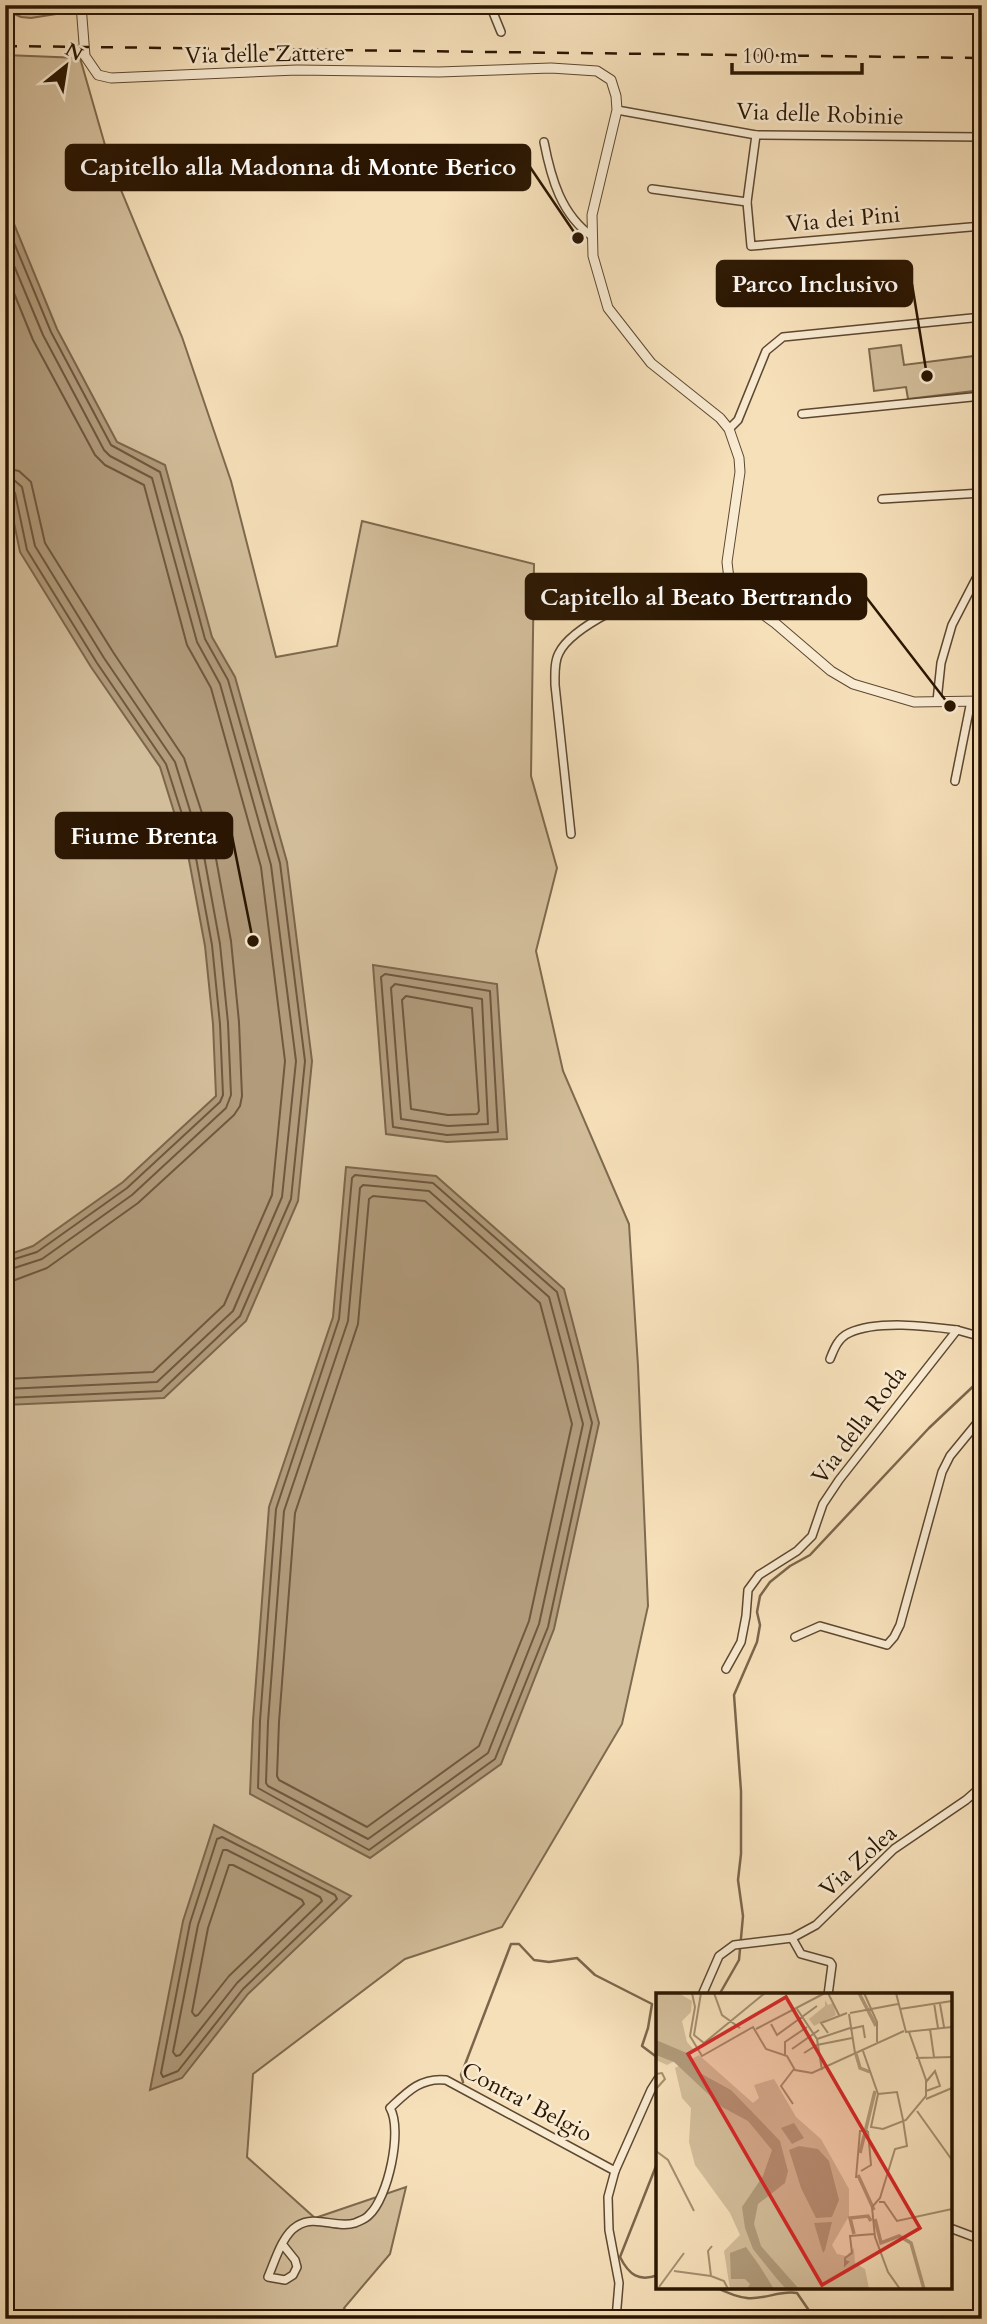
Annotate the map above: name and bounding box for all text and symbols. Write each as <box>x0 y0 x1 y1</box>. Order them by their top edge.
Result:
north arrow <box>32 32 102 102</box>
scale bar <box>732 32 861 76</box>
text: N <box>60 37 88 68</box>
street label: Via delle Zattere <box>184 37 346 71</box>
text: 100 m <box>742 42 798 71</box>
street label: Via delle Robinie <box>736 96 904 132</box>
callout: Capitello alla Madonna di Monte Berico <box>66 145 530 190</box>
text: Capitello alla Madonna di Monte Berico <box>80 151 516 184</box>
street label: Via dei Pini <box>785 199 901 239</box>
callout: Parco Inclusivo <box>717 261 912 306</box>
text: Parco Inclusivo <box>732 268 898 301</box>
callout: Capitello al Beato Bertrando <box>526 574 866 619</box>
text: Capitello al Beato Bertrando <box>540 581 852 614</box>
callout: Fiume Brenta <box>56 813 232 858</box>
text: Fiume Brenta <box>70 820 218 853</box>
street label: Via della Roda <box>804 1360 914 1490</box>
street label: Via Zolea <box>812 1818 904 1904</box>
inset map <box>656 1993 952 2289</box>
street label: Contra' Belgio <box>456 2055 598 2149</box>

